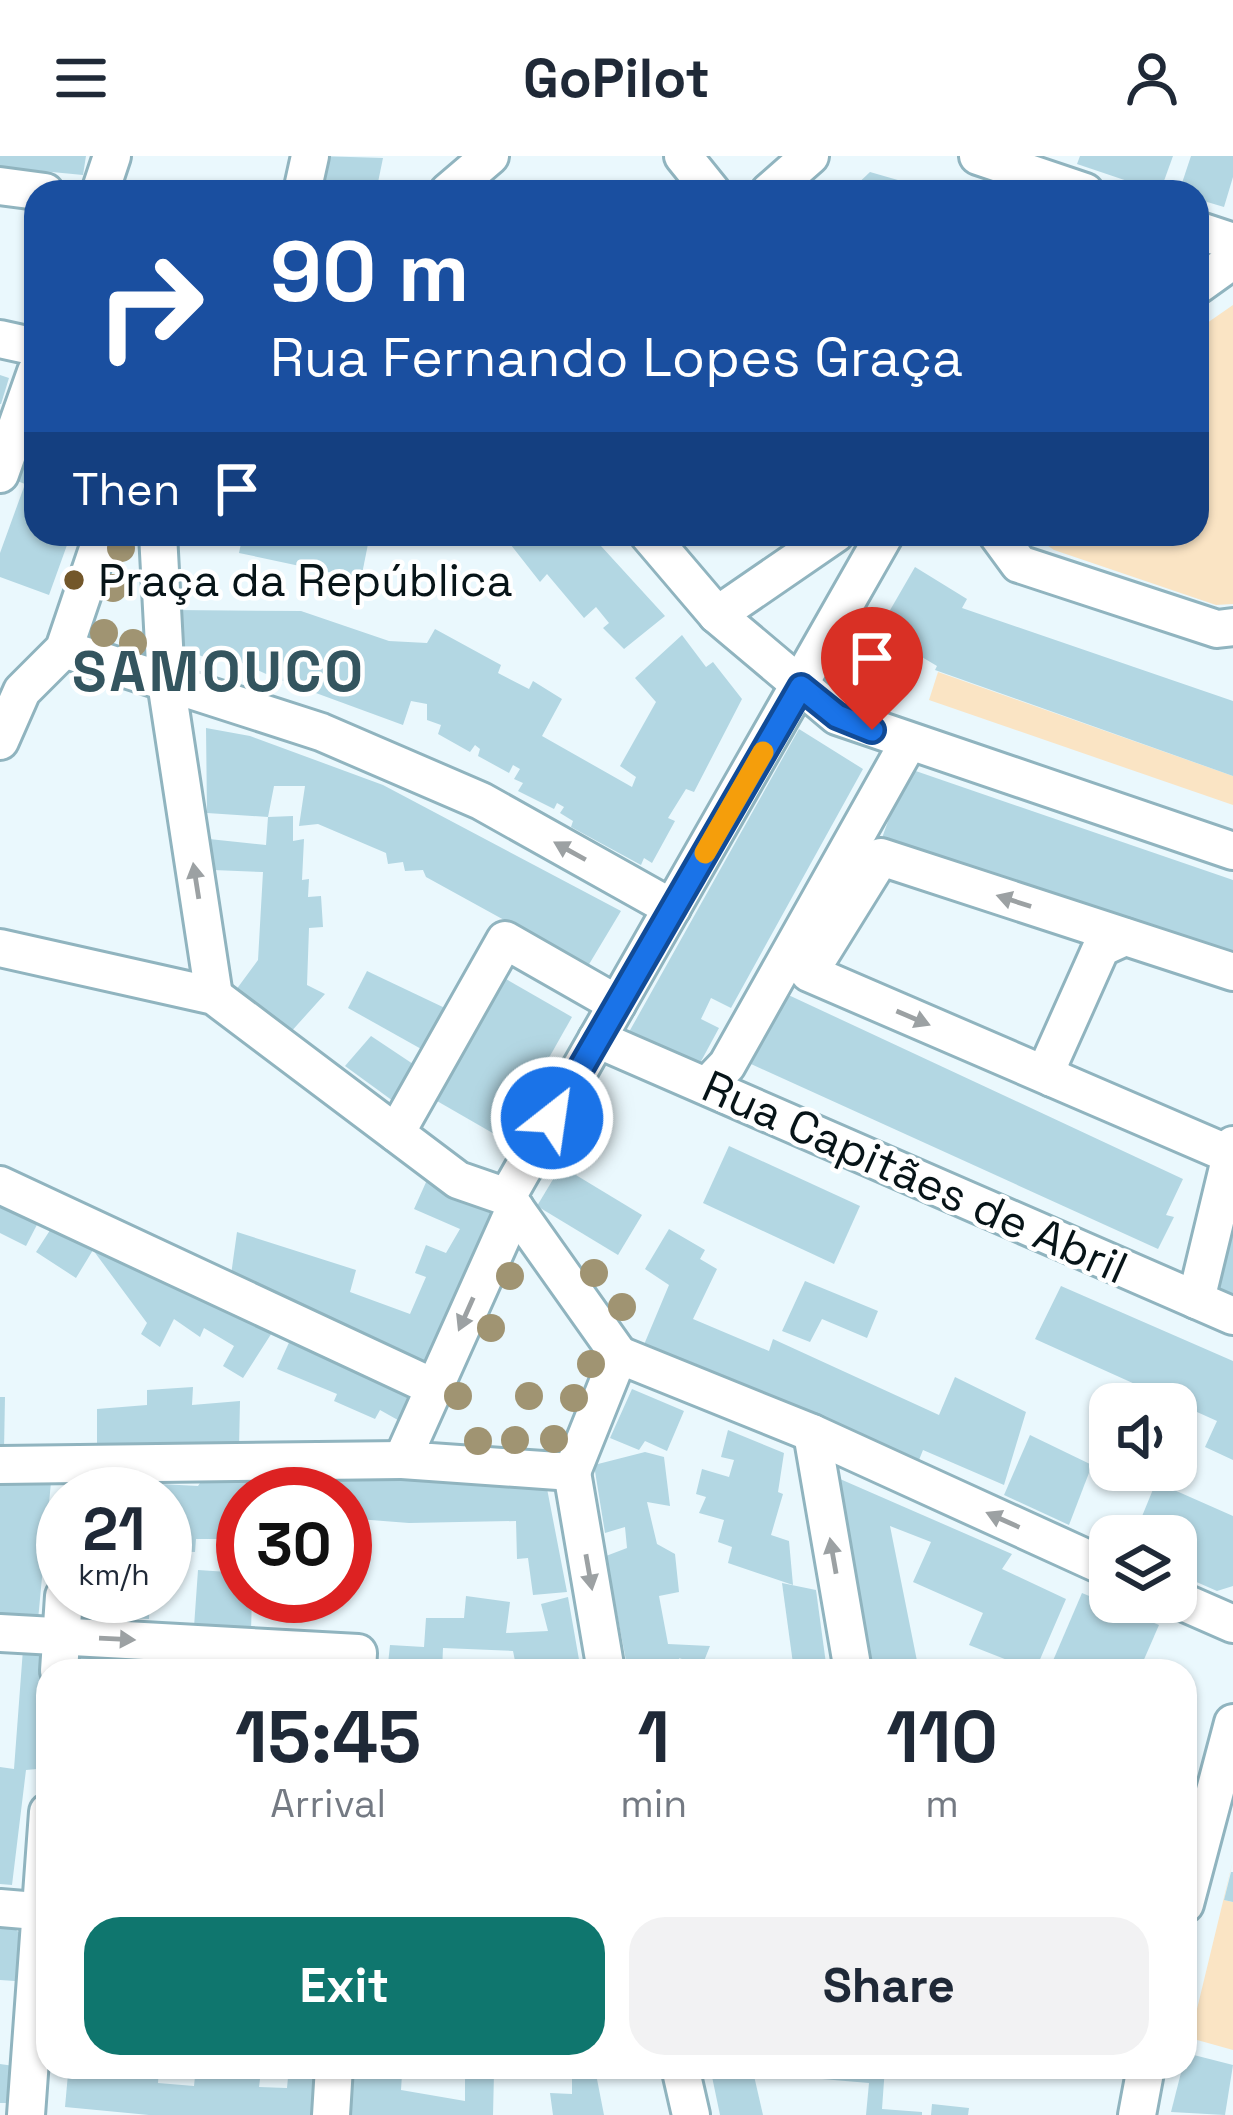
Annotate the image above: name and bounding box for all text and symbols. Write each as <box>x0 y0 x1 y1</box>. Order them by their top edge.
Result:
text: GoPilot <box>523 44 710 113</box>
icon: menu <box>48 45 114 111</box>
icon: person <box>1119 45 1185 111</box>
text: 90 m <box>270 218 469 326</box>
icon: right <box>72 228 228 384</box>
text: Rua Fernando Lopes Graça <box>270 323 963 392</box>
icon: arrive <box>204 456 270 522</box>
text: Then <box>72 461 180 518</box>
place label: Praça da República <box>98 552 513 609</box>
marker: Praça da República <box>61 567 87 593</box>
pin <box>821 607 923 730</box>
icon: arrive <box>839 625 905 691</box>
district label: SAMOUCO <box>72 635 366 708</box>
one-way arrow <box>553 841 588 862</box>
one-way arrow <box>187 861 205 899</box>
one-way arrow <box>995 890 1032 909</box>
one-way arrow <box>895 1009 931 1028</box>
position arrow <box>489 1055 615 1181</box>
street label: Rua Capitães de Abril <box>694 1058 1136 1296</box>
one-way arrow <box>456 1297 476 1332</box>
map controls <box>1089 1383 1197 1623</box>
button: sound <box>1089 1383 1197 1491</box>
speed limit sign: 30 <box>216 1467 372 1623</box>
text: 21 <box>83 1491 145 1568</box>
one-way arrow <box>986 1510 1021 1530</box>
button: layers <box>1089 1515 1197 1623</box>
one-way arrow <box>824 1536 842 1574</box>
one-way arrow <box>581 1553 599 1591</box>
text: km/h <box>78 1555 150 1594</box>
one-way arrow <box>99 1630 137 1649</box>
text: 15:45 <box>235 1691 421 1783</box>
text: 1 <box>637 1691 670 1783</box>
text: 110 <box>886 1691 998 1783</box>
text: Arrival <box>270 1779 386 1828</box>
text: min <box>620 1779 687 1828</box>
text: m <box>925 1779 959 1828</box>
button: Exit <box>84 1917 605 2055</box>
button: Share <box>629 1917 1149 2055</box>

